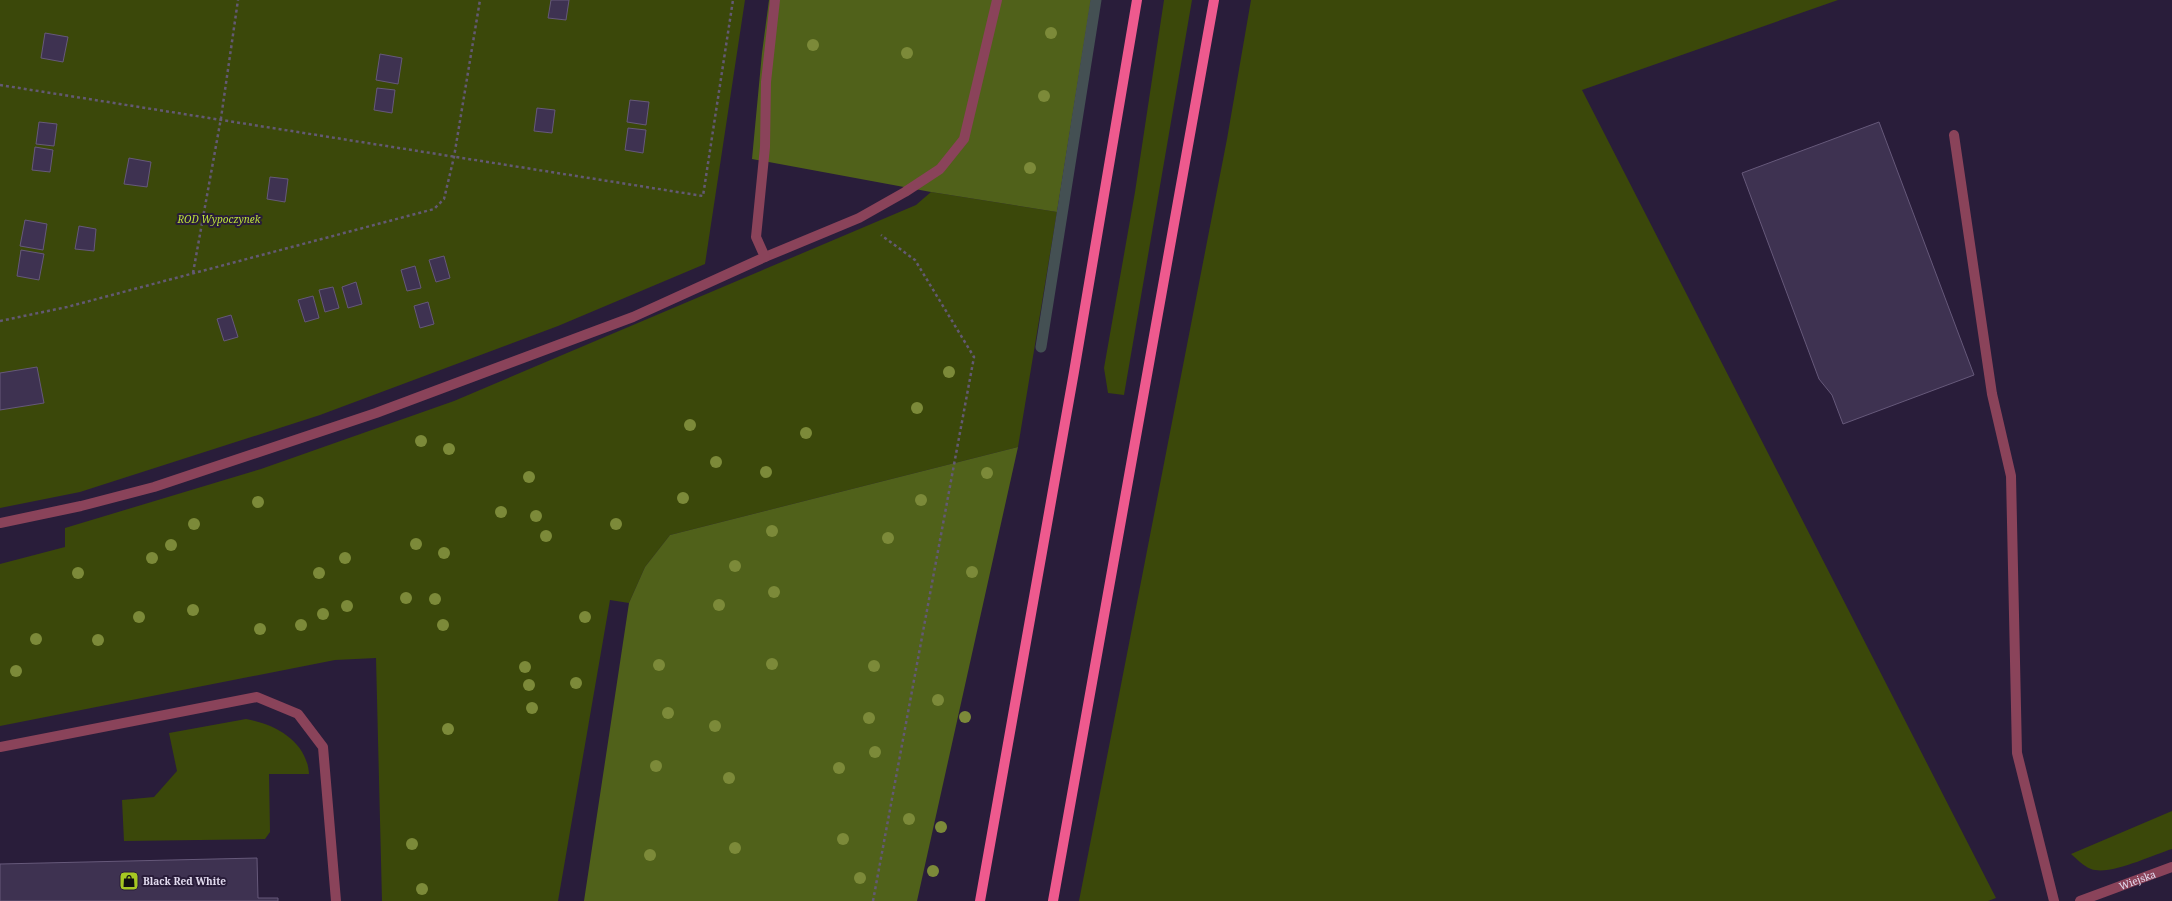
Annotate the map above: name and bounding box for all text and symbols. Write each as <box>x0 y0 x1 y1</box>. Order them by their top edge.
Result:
park label: ROD Wypoczynek <box>177 212 261 226</box>
street label: Wiejska <box>2117 867 2158 893</box>
shop icon: Black Red White <box>118 870 140 892</box>
place label: Black Red White <box>143 874 226 888</box>

